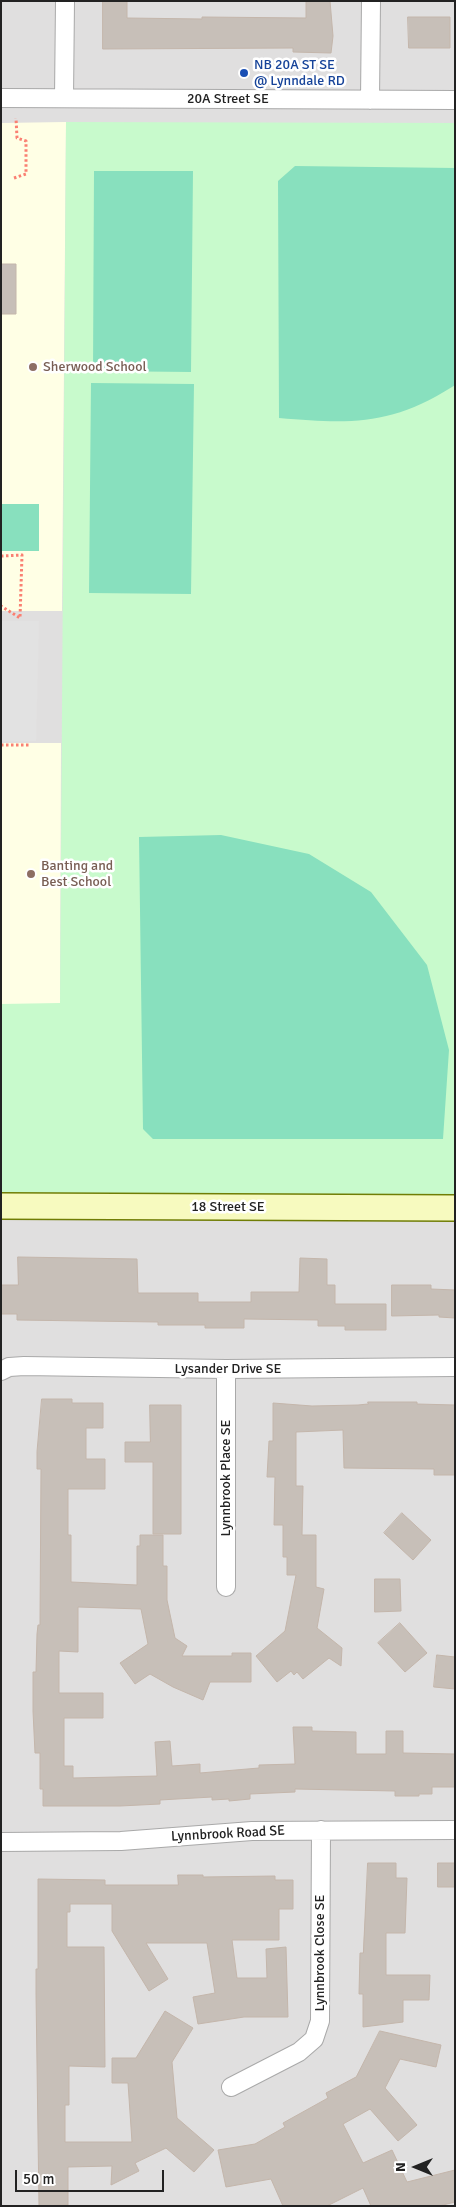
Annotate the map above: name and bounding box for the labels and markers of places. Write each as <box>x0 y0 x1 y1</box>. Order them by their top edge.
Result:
place label: NB 20A ST SE @ Lynndale RD <box>254 57 345 90</box>
marker: NB 20A ST SE @ Lynndale RD <box>238 67 250 79</box>
place label: Sherwood School <box>43 359 147 375</box>
marker: Sherwood School <box>27 361 39 373</box>
place label: Banting and Best School <box>41 858 113 890</box>
marker: Banting and Best School <box>25 868 37 880</box>

